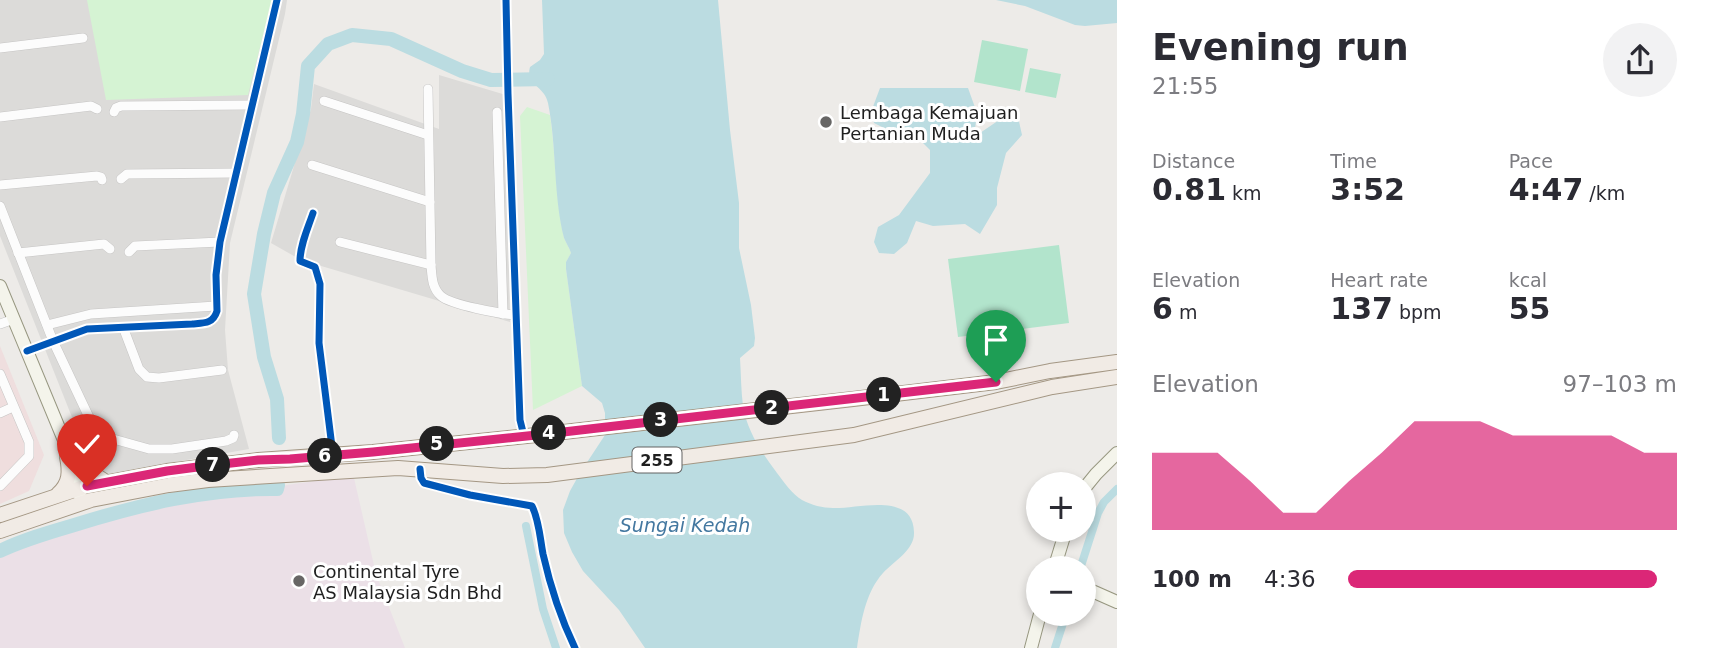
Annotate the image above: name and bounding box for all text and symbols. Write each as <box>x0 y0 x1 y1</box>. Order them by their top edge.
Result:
button: share <box>1603 23 1677 97</box>
text: Evening run <box>1152 25 1409 69</box>
text: 21:55 <box>1152 73 1218 99</box>
place label: Lembaga Kemajuan Pertanian Muda <box>840 102 1018 144</box>
marker: Lembaga Kemajuan Pertanian Muda <box>818 114 834 130</box>
text: Distance <box>1152 150 1235 172</box>
text: Time <box>1330 150 1377 172</box>
text: Pace <box>1509 150 1553 172</box>
text: 0.81 <box>1152 172 1226 207</box>
text: 3:52 <box>1330 172 1405 207</box>
text: 4:47 <box>1509 172 1583 207</box>
text: km <box>1226 182 1262 204</box>
text: /km <box>1583 182 1625 204</box>
text: Elevation <box>1152 269 1240 291</box>
text: Heart rate <box>1330 269 1428 291</box>
text: kcal <box>1509 269 1547 291</box>
text: 6 <box>1152 291 1173 326</box>
text: 137 <box>1330 291 1393 326</box>
text: 55 <box>1509 291 1550 326</box>
text: m <box>1173 301 1197 323</box>
text: bpm <box>1393 301 1442 323</box>
pin <box>966 310 1026 382</box>
icon: arrive <box>977 321 1015 359</box>
text: Elevation <box>1152 371 1259 397</box>
text: 97–103 m <box>1563 371 1677 397</box>
pin: 1 <box>866 378 902 412</box>
text: 1 <box>877 383 890 405</box>
pin: 2 <box>754 390 790 426</box>
text: 2 <box>765 396 778 418</box>
pin: 3 <box>644 402 678 438</box>
text: 3 <box>654 408 667 430</box>
pin <box>57 414 117 486</box>
pin: 4 <box>532 416 566 450</box>
text: 4 <box>542 421 555 443</box>
icon: check <box>68 425 106 463</box>
pin: 5 <box>420 426 454 462</box>
text: 5 <box>430 432 443 454</box>
pin: 6 <box>308 438 342 474</box>
text: 6 <box>318 444 331 466</box>
road number: 255 <box>632 447 682 472</box>
pin: 7 <box>196 448 230 482</box>
text: 7 <box>206 453 219 475</box>
map controls <box>1026 472 1096 626</box>
button: + <box>1026 472 1096 542</box>
water label: Sungai Kedah <box>620 514 750 536</box>
button: − <box>1026 556 1096 626</box>
place label: Continental Tyre AS Malaysia Sdn Bhd <box>313 561 502 603</box>
text: 100 m <box>1152 566 1232 592</box>
text: 4:36 <box>1264 566 1316 592</box>
marker: Continental Tyre AS Malaysia Sdn Bhd <box>291 573 307 589</box>

